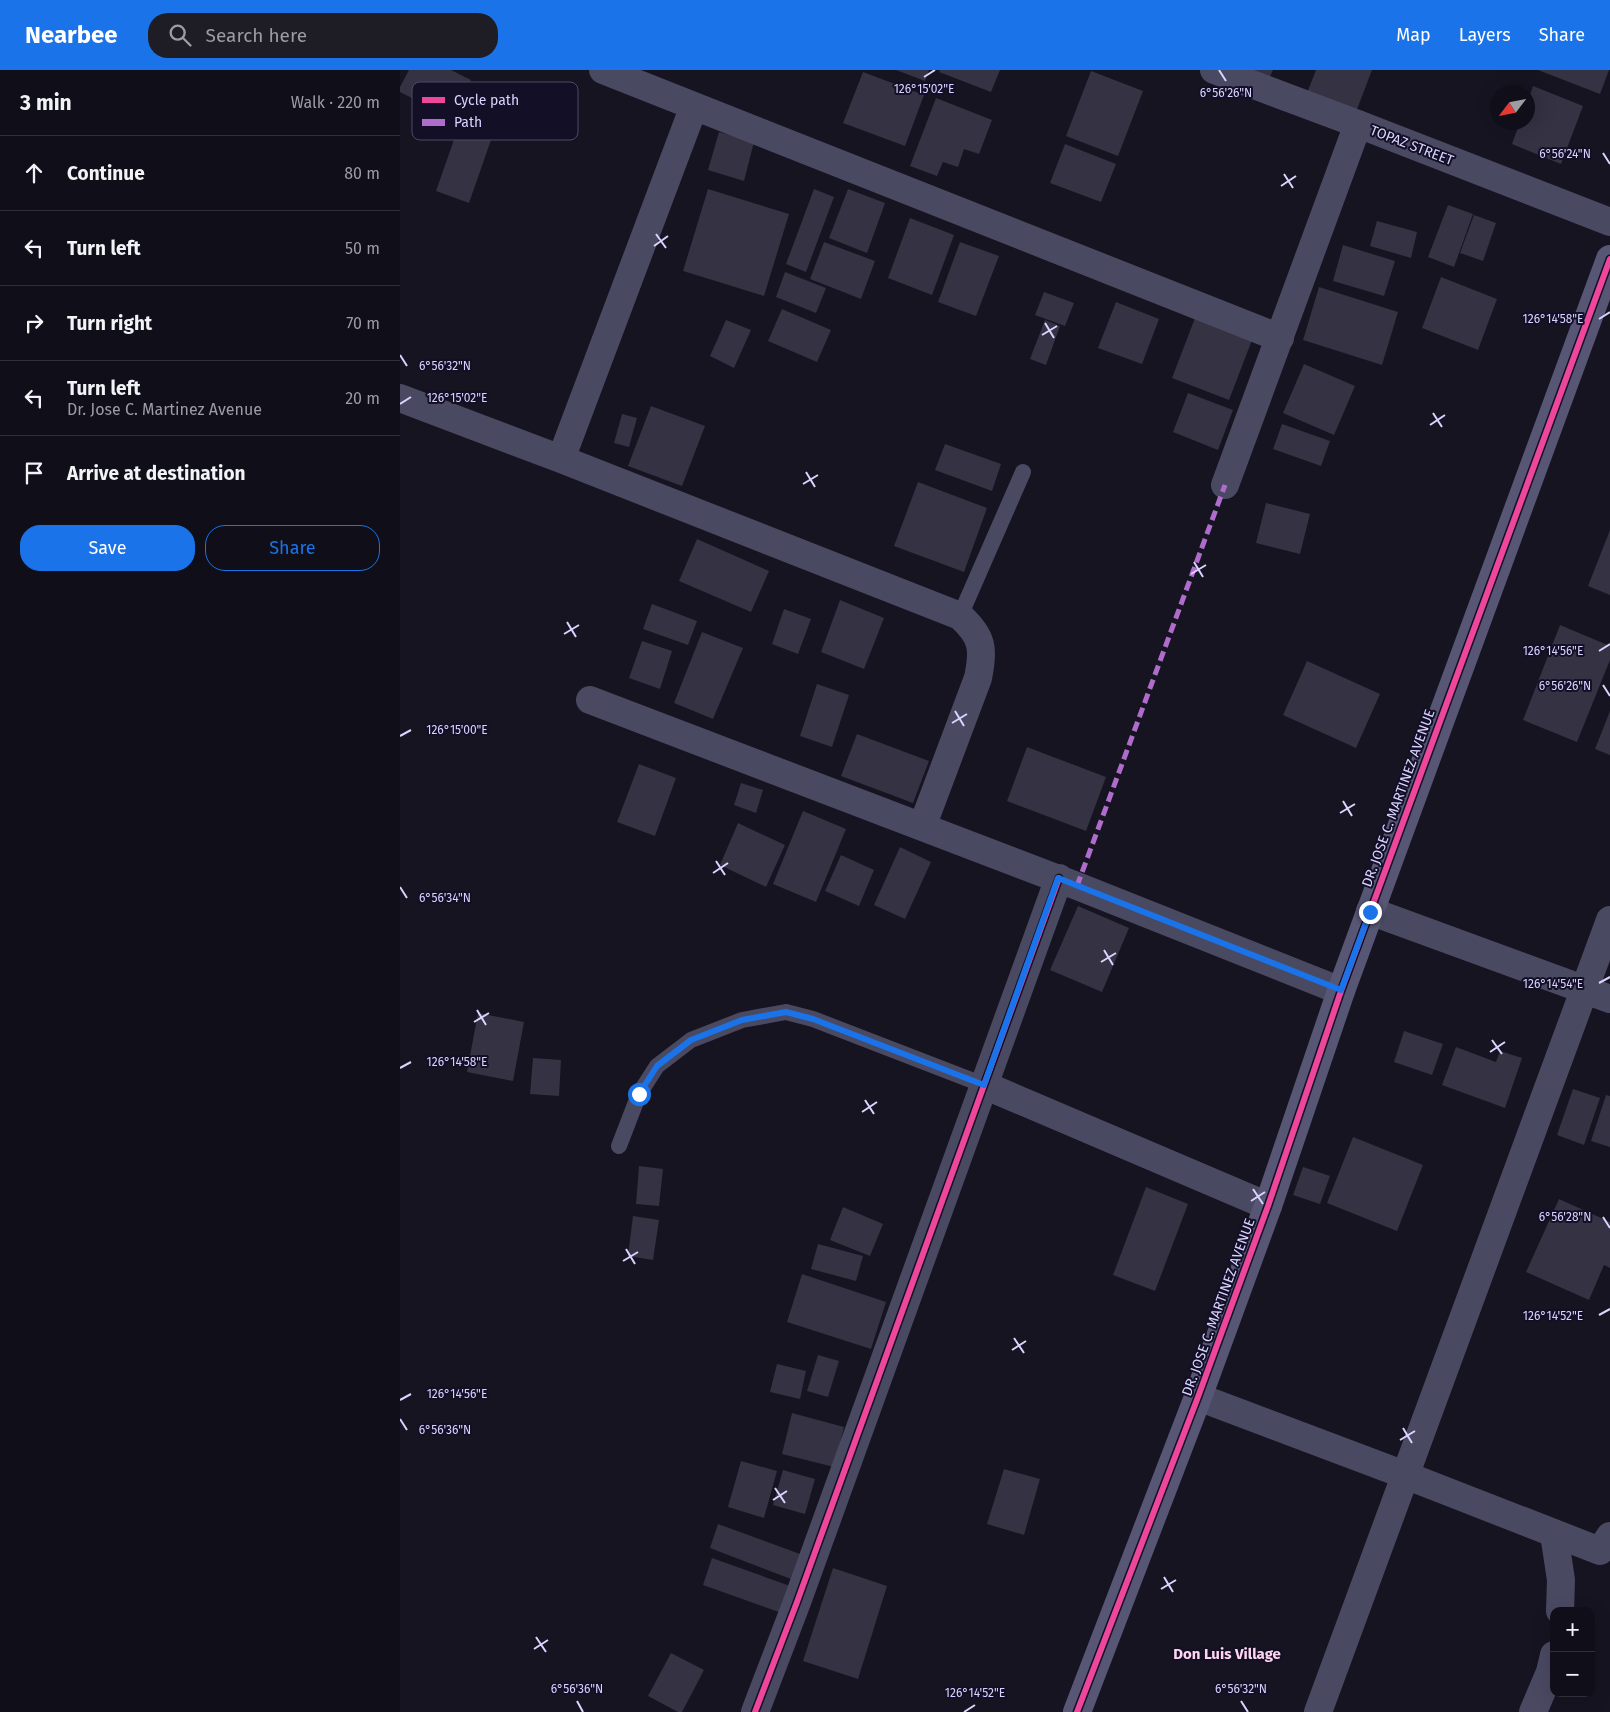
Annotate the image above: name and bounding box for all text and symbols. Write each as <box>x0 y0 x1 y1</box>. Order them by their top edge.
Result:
search box <box>148 13 498 58</box>
text: Nearbee <box>25 21 118 49</box>
icon: search <box>166 21 194 49</box>
text: Search here <box>206 24 307 47</box>
text: Map <box>1396 24 1431 46</box>
text: Layers <box>1459 24 1511 46</box>
text: Share <box>1539 24 1585 46</box>
legend <box>412 82 578 140</box>
text: 126°15'02"E <box>894 82 954 96</box>
north arrow <box>1490 85 1535 130</box>
text: 6°56'26"N <box>1200 86 1252 100</box>
text: 3 min <box>20 90 72 116</box>
text: Cycle path <box>454 92 519 109</box>
text: Walk · 220 m <box>291 93 380 112</box>
text: Path <box>454 114 482 131</box>
street label: TOPAZ STREET <box>1368 122 1457 169</box>
text: 6°56'24"N <box>1539 147 1591 161</box>
icon: ahead <box>20 159 48 187</box>
text: Continue <box>67 162 145 185</box>
text: 80 m <box>344 164 380 183</box>
icon: left <box>20 234 48 262</box>
text: Turn left <box>67 237 141 260</box>
text: 50 m <box>345 239 380 258</box>
icon: right <box>20 309 48 337</box>
text: Turn right <box>67 312 152 335</box>
text: 126°14'58"E <box>1523 312 1583 326</box>
text: 70 m <box>346 314 380 333</box>
text: 6°56'32"N <box>419 359 471 373</box>
text: Turn left <box>67 377 141 400</box>
icon: left <box>20 384 48 412</box>
text: 20 m <box>345 389 380 408</box>
text: 126°15'02"E <box>427 391 487 405</box>
text: Dr. Jose C. Martinez Avenue <box>67 400 262 419</box>
icon: arrive <box>20 459 48 487</box>
text: Arrive at destination <box>67 462 246 485</box>
button: Save <box>20 525 195 571</box>
button: Share <box>205 525 380 571</box>
text: 126°14'56"E <box>1523 644 1583 658</box>
text: 6°56'26"N <box>1539 679 1591 693</box>
street label: DR. JOSE C. MARTINEZ AVENUE <box>1358 707 1439 889</box>
text: 126°15'00"E <box>426 723 488 737</box>
text: 6°56'34"N <box>419 891 471 905</box>
route end <box>1359 901 1382 924</box>
text: 126°14'54"E <box>1523 977 1583 991</box>
text: 126°14'58"E <box>427 1055 487 1069</box>
route start <box>628 1083 651 1106</box>
text: 6°56'28"N <box>1539 1210 1591 1224</box>
street label: DR. JOSE C. MARTINEZ AVENUE <box>1178 1216 1259 1398</box>
text: 126°14'52"E <box>1523 1309 1583 1323</box>
text: 126°14'56"E <box>427 1387 487 1401</box>
text: 6°56'36"N <box>419 1423 471 1437</box>
map controls <box>1550 1607 1595 1697</box>
button: + <box>1550 1607 1595 1652</box>
district label: Don Luis Village <box>1173 1645 1281 1663</box>
button: − <box>1550 1652 1595 1697</box>
text: 6°56'36"N <box>551 1682 603 1696</box>
text: 6°56'32"N <box>1215 1682 1267 1696</box>
text: 126°14'52"E <box>945 1686 1005 1700</box>

